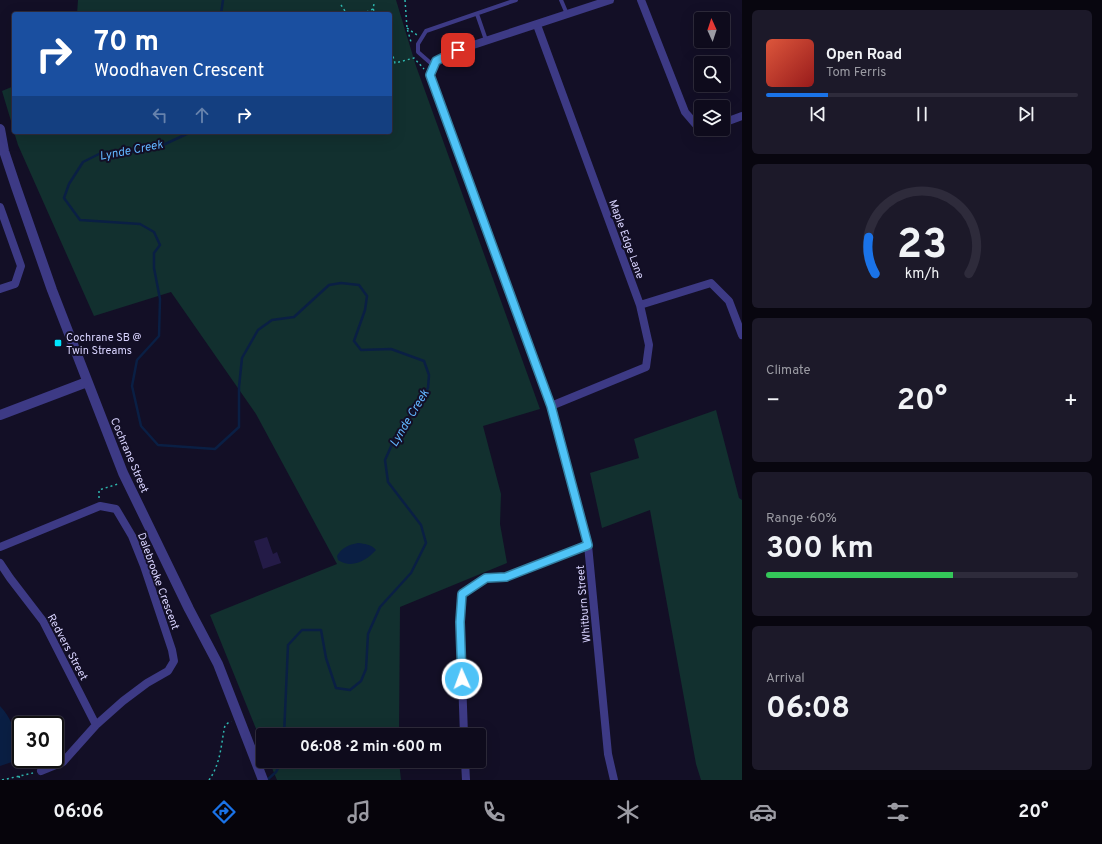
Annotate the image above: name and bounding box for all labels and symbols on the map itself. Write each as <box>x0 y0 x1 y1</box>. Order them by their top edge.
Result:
north arrow <box>694 12 730 48</box>
pin <box>441 33 475 67</box>
water label: Lynde Creek <box>98 137 165 165</box>
street label: Maple Edge Lane <box>605 198 647 281</box>
place label: Cochrane SB @ Twin Streams <box>66 331 142 358</box>
marker: Cochrane SB @ Twin Streams <box>53 338 63 348</box>
water label: Lynde Creek <box>386 386 434 450</box>
street label: Cochrane Street <box>107 416 151 495</box>
street label: Dalebrooke Crescent <box>134 531 182 632</box>
street label: Whitburn Street <box>574 564 594 643</box>
street label: Redvers Street <box>44 612 90 683</box>
position arrow <box>441 658 483 700</box>
speed limit sign: 30 <box>12 716 64 768</box>

